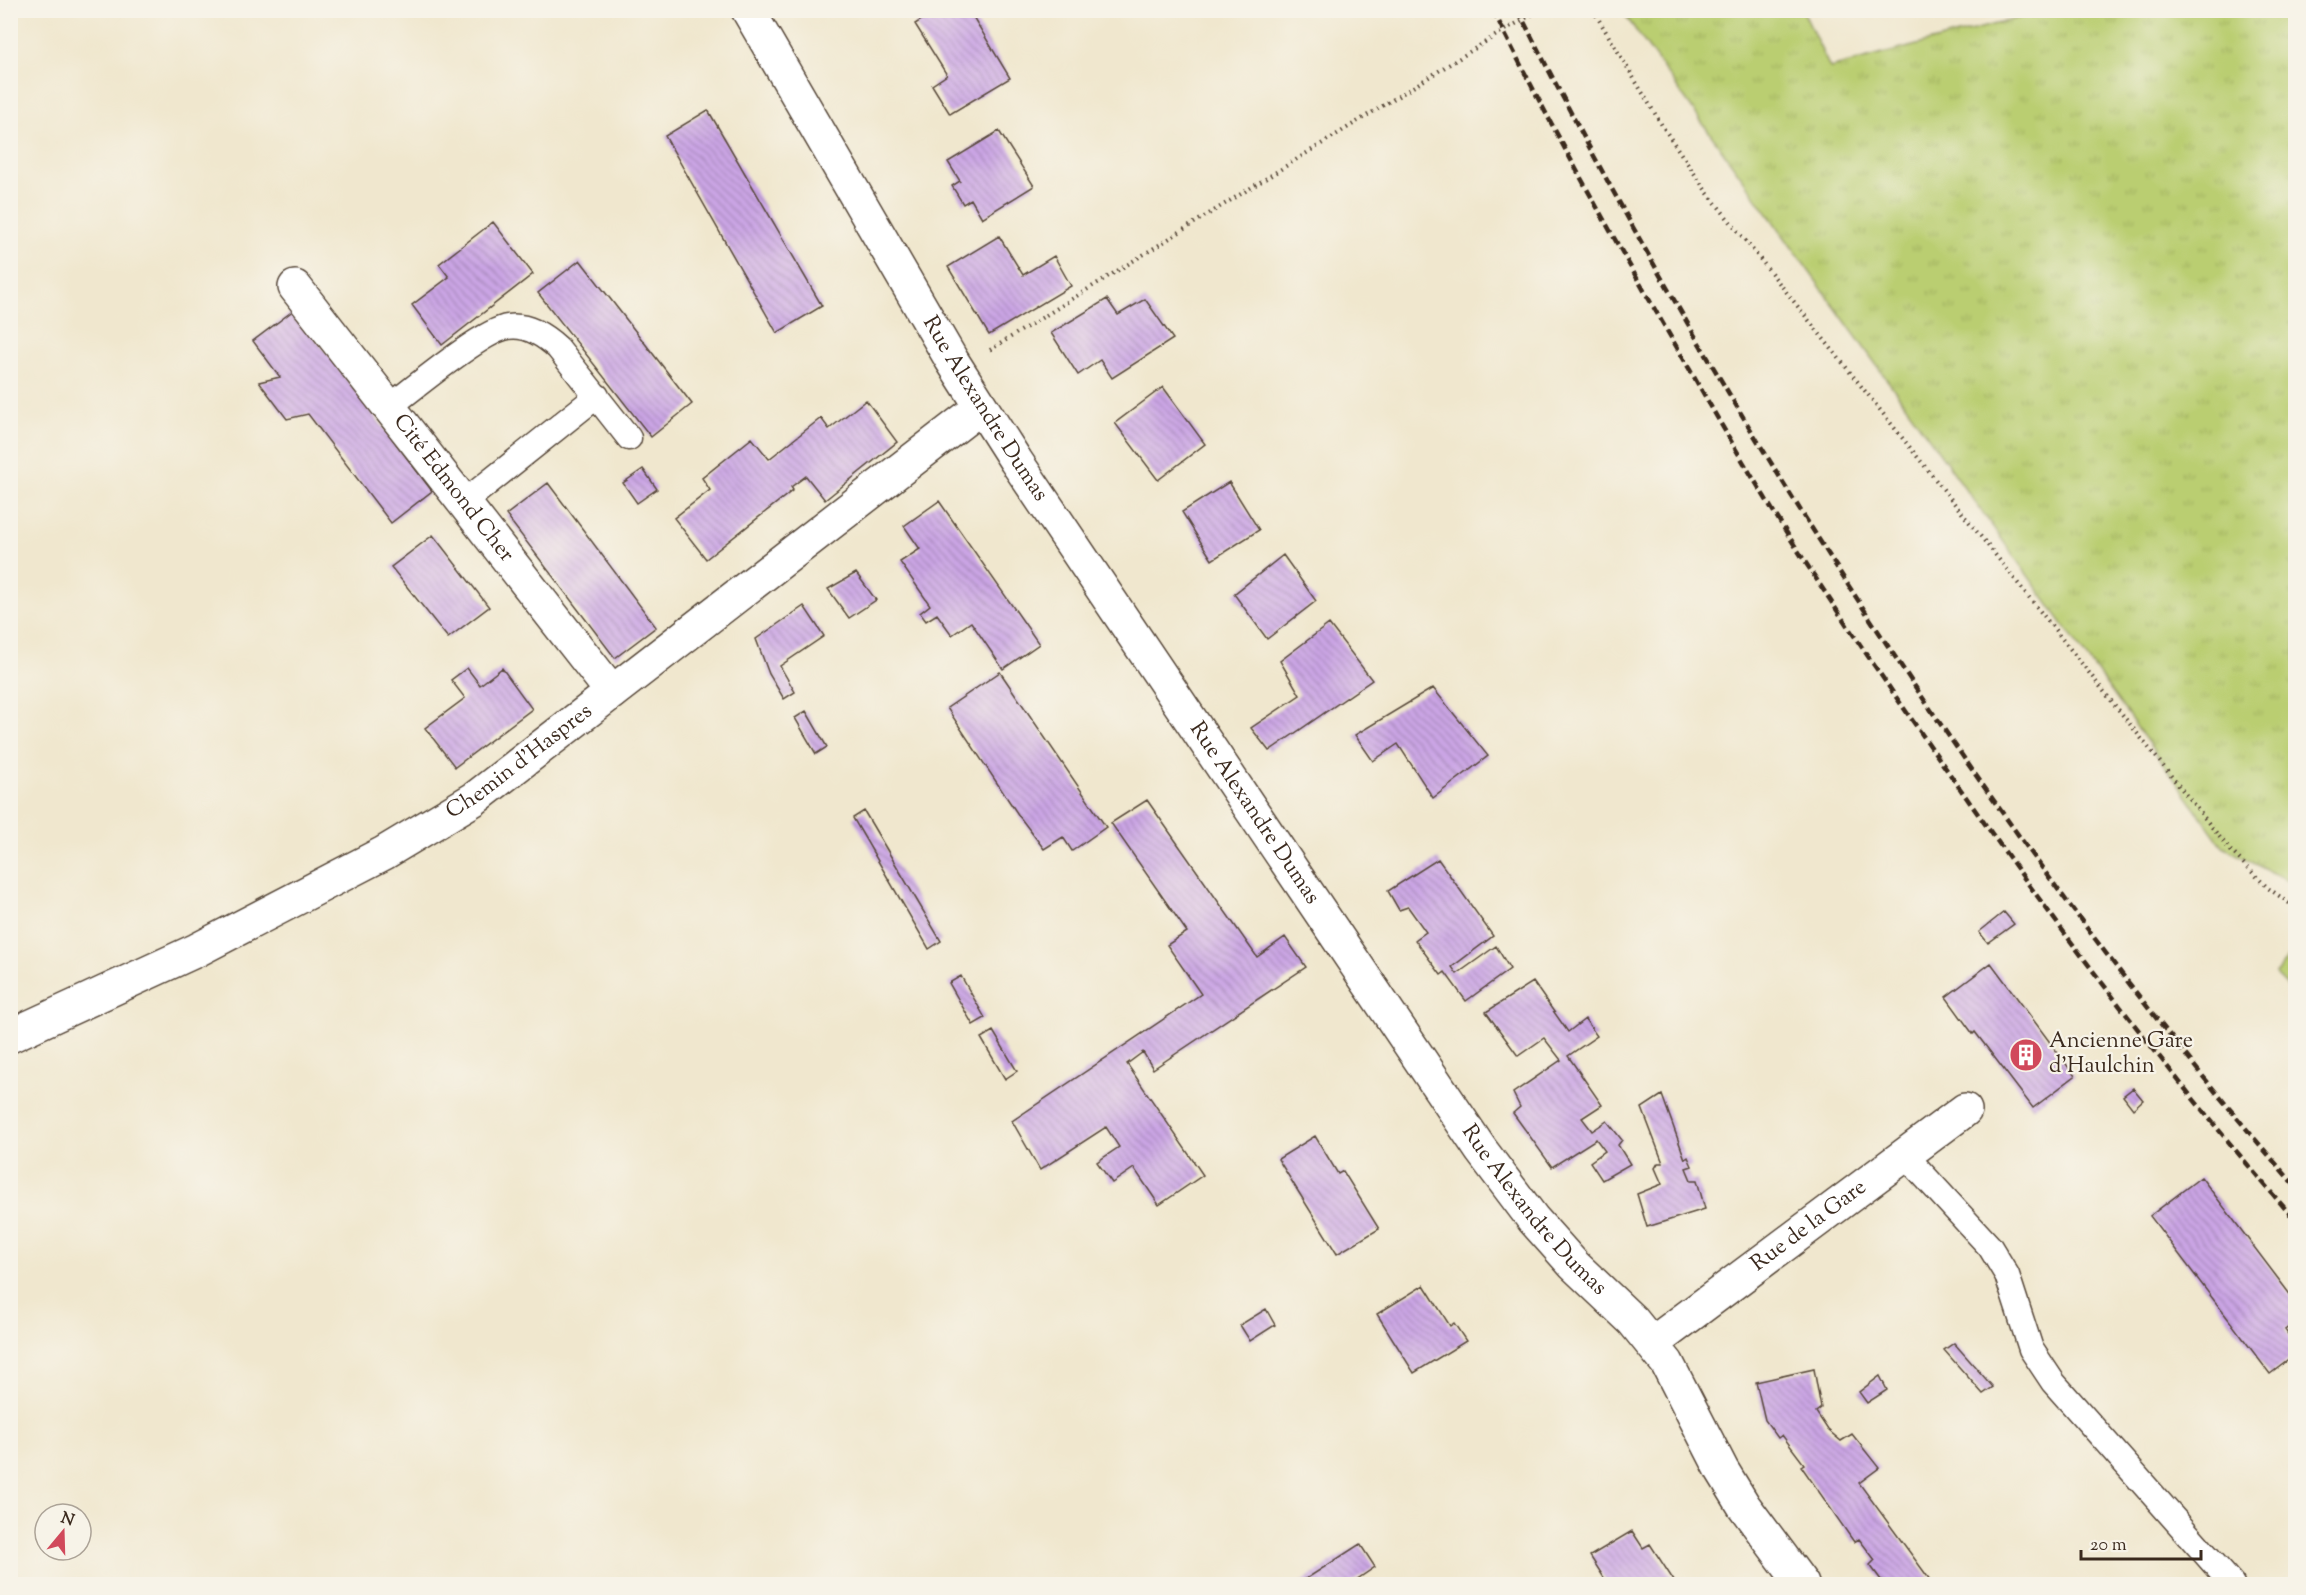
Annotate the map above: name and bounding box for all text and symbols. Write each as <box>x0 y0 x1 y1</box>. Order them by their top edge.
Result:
street label: Rue Alexandre Dumas <box>914 310 1055 508</box>
street label: Cité Edmond Cher <box>384 408 521 570</box>
street label: Chemin d'Haspres <box>440 697 600 828</box>
street label: Rue Alexandre Dumas <box>1181 716 1327 911</box>
place label: Ancienne Gare d'Haulchin <box>2049 1026 2193 1083</box>
building icon: Ancienne Gare d'Haulchin <box>2008 1037 2044 1073</box>
street label: Rue Alexandre Dumas <box>1453 1119 1613 1304</box>
street label: Rue de la Gare <box>1745 1172 1874 1280</box>
north arrow <box>33 1502 93 1562</box>
text: N <box>57 1507 77 1533</box>
scale bar <box>2081 1523 2201 1561</box>
text: 20 m <box>2090 1533 2127 1559</box>

